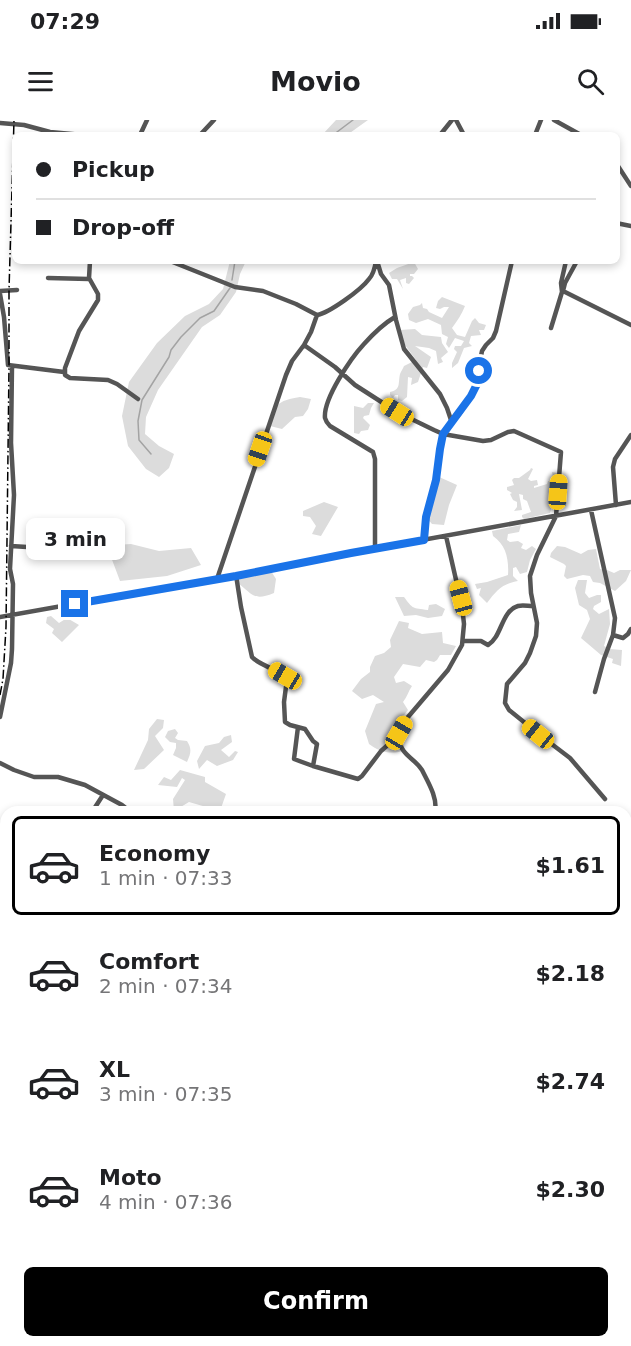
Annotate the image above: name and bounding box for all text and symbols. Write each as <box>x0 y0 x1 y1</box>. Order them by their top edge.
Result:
text: 07:29 <box>30 9 100 34</box>
icon: menu <box>24 65 57 98</box>
icon: search <box>574 65 607 98</box>
text: Movio <box>270 66 361 97</box>
text: Pickup <box>72 157 155 182</box>
text: Drop-off <box>72 215 174 240</box>
route start <box>465 357 492 384</box>
car <box>377 395 417 429</box>
car <box>246 429 274 469</box>
car <box>548 473 568 511</box>
callout: 3 min <box>26 517 124 559</box>
text: 3 min <box>44 527 107 551</box>
car <box>448 578 474 618</box>
route end <box>61 590 88 617</box>
car <box>265 659 305 693</box>
car <box>382 713 416 753</box>
car <box>518 716 558 752</box>
icon: car <box>27 839 81 893</box>
text: Economy <box>99 841 210 866</box>
text: $1.61 <box>535 853 605 878</box>
text: 1 min · 07:33 <box>99 866 233 890</box>
icon: car <box>27 947 81 1001</box>
text: Comfort <box>99 949 199 974</box>
text: $2.18 <box>535 961 605 986</box>
text: 2 min · 07:34 <box>99 974 233 998</box>
icon: car <box>27 1055 81 1109</box>
text: XL <box>99 1057 130 1082</box>
text: $2.74 <box>535 1069 605 1094</box>
text: 3 min · 07:35 <box>99 1082 233 1106</box>
icon: car <box>27 1163 81 1217</box>
text: Moto <box>99 1165 162 1190</box>
text: $2.30 <box>535 1177 605 1202</box>
text: 4 min · 07:36 <box>99 1190 233 1214</box>
button: Confirm <box>24 1267 608 1336</box>

